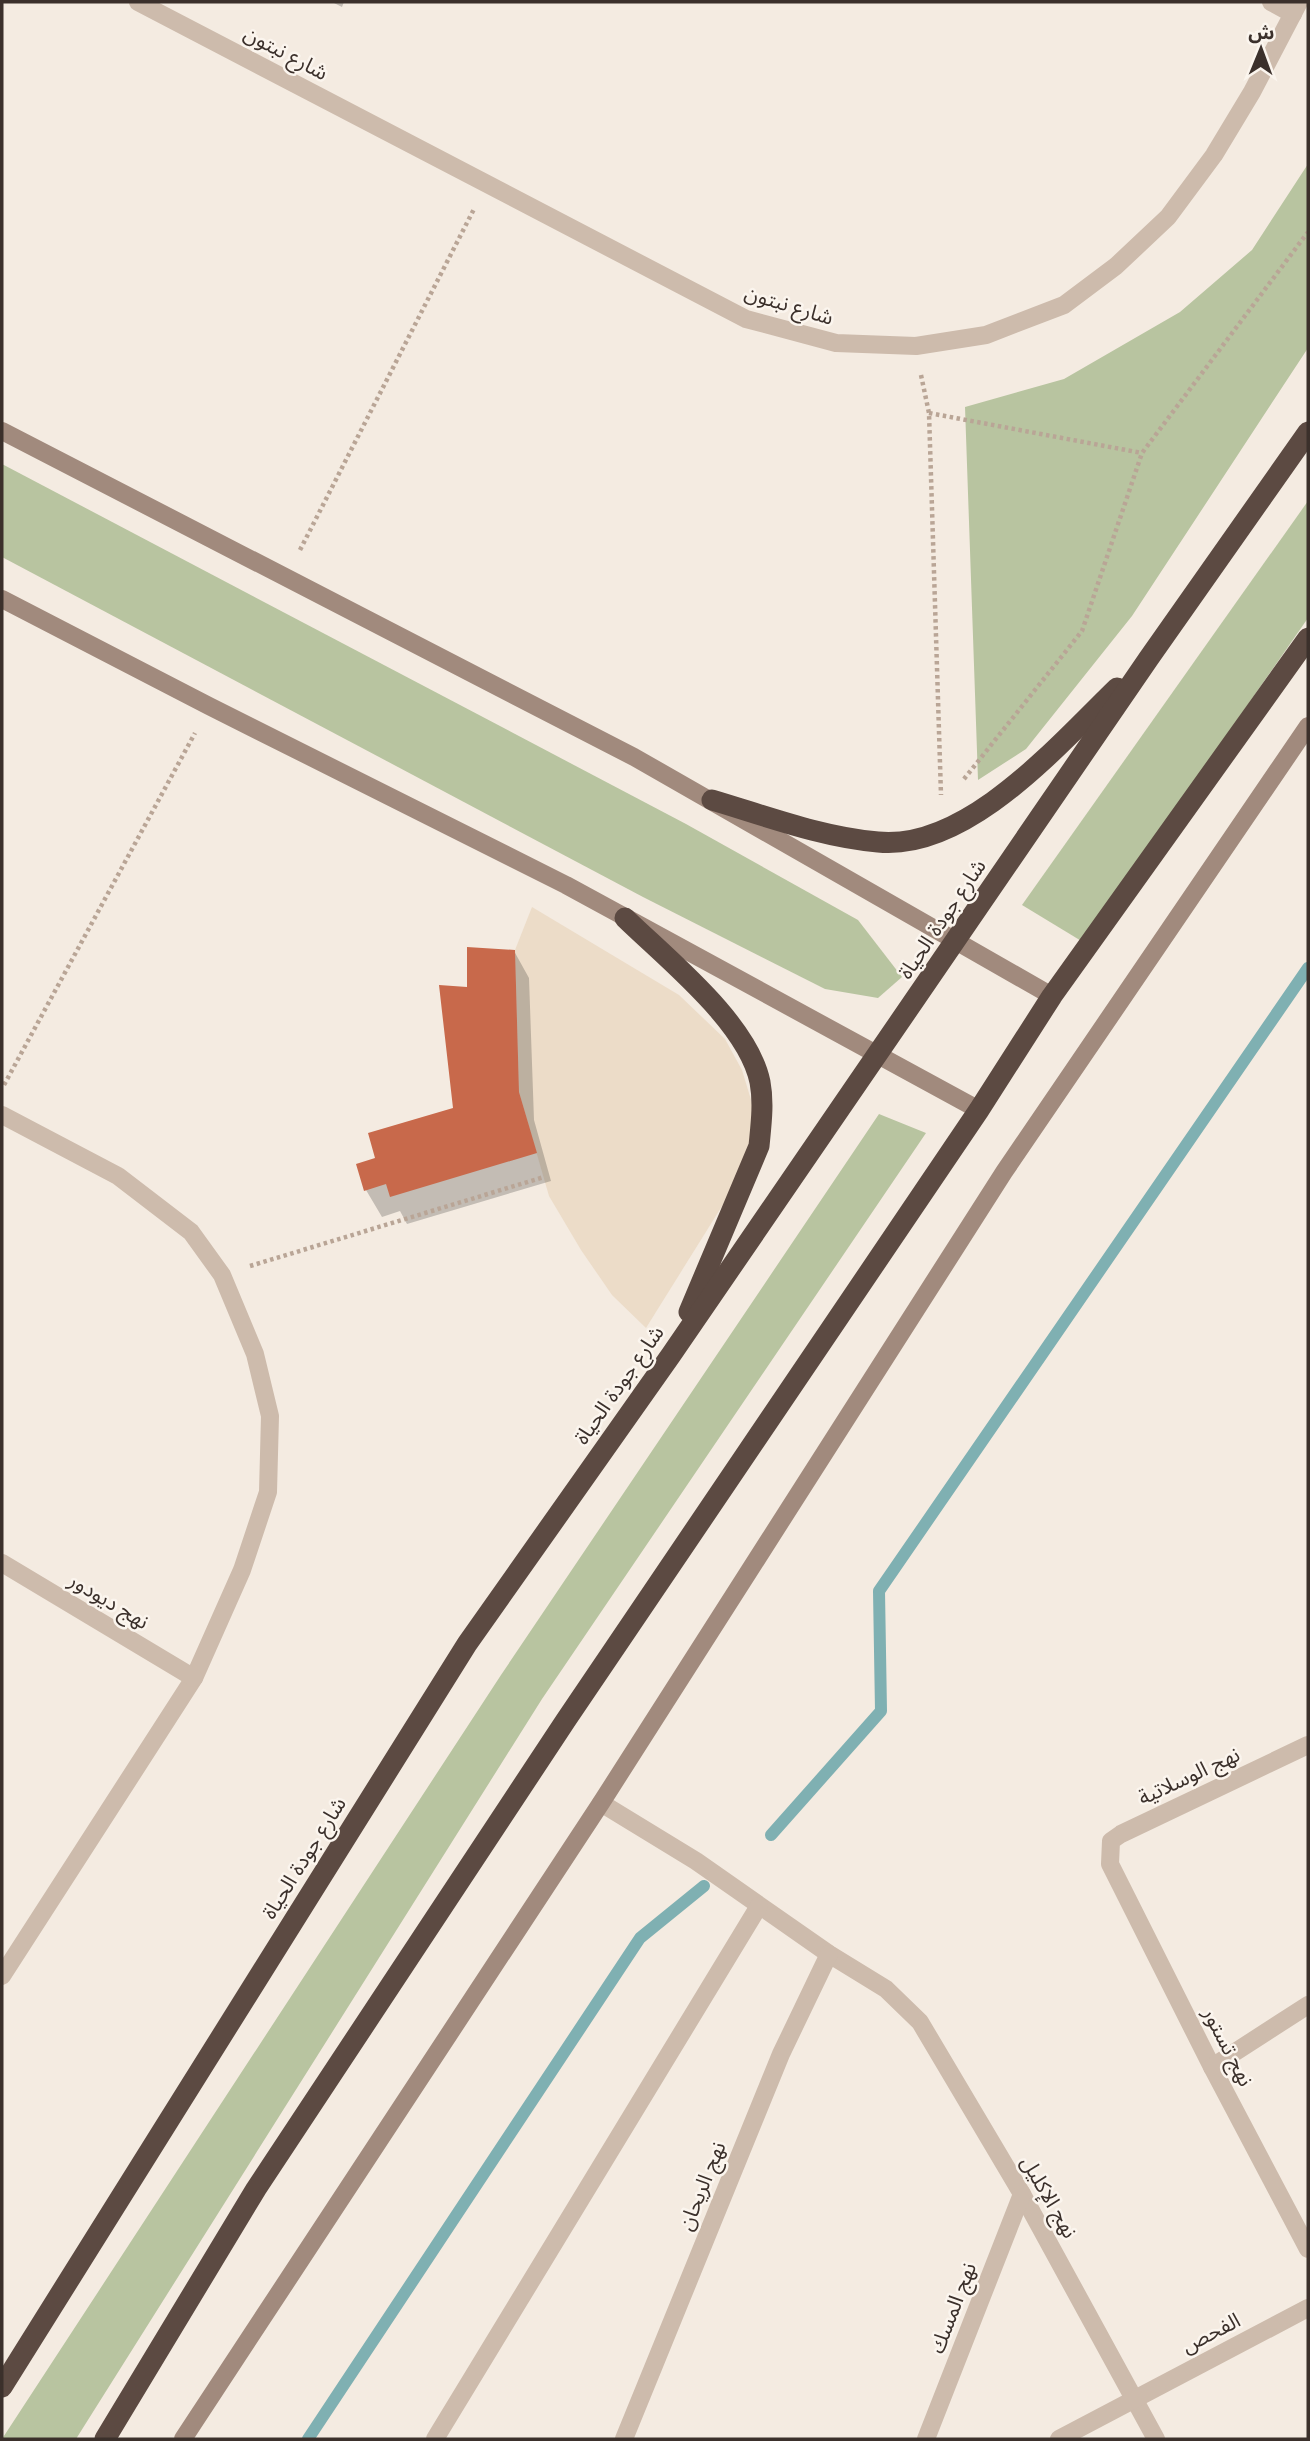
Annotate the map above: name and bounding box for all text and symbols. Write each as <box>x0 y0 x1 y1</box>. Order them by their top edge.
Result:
north arrow <box>1226 14 1296 84</box>
street label: شارع نبتون <box>239 21 332 88</box>
text: ش <box>1248 22 1274 44</box>
street label: شارع نبتون <box>741 280 836 333</box>
street label: شارع جودة الحياة <box>893 855 993 985</box>
street label: شارع جودة الحياة <box>569 1321 671 1451</box>
street label: نهج ديودور <box>62 1567 153 1637</box>
street label: نهج الوسلاتية <box>1134 1742 1245 1813</box>
street label: شارع جودة الحياة <box>257 1793 354 1925</box>
street label: نهج تستور <box>1195 2003 1258 2092</box>
street label: نهج الريحان <box>673 2138 733 2235</box>
street label: نهج الإكليل <box>1013 2152 1082 2244</box>
street label: نهج المسك <box>925 2259 984 2358</box>
street label: الفحص <box>1178 2308 1245 2359</box>

